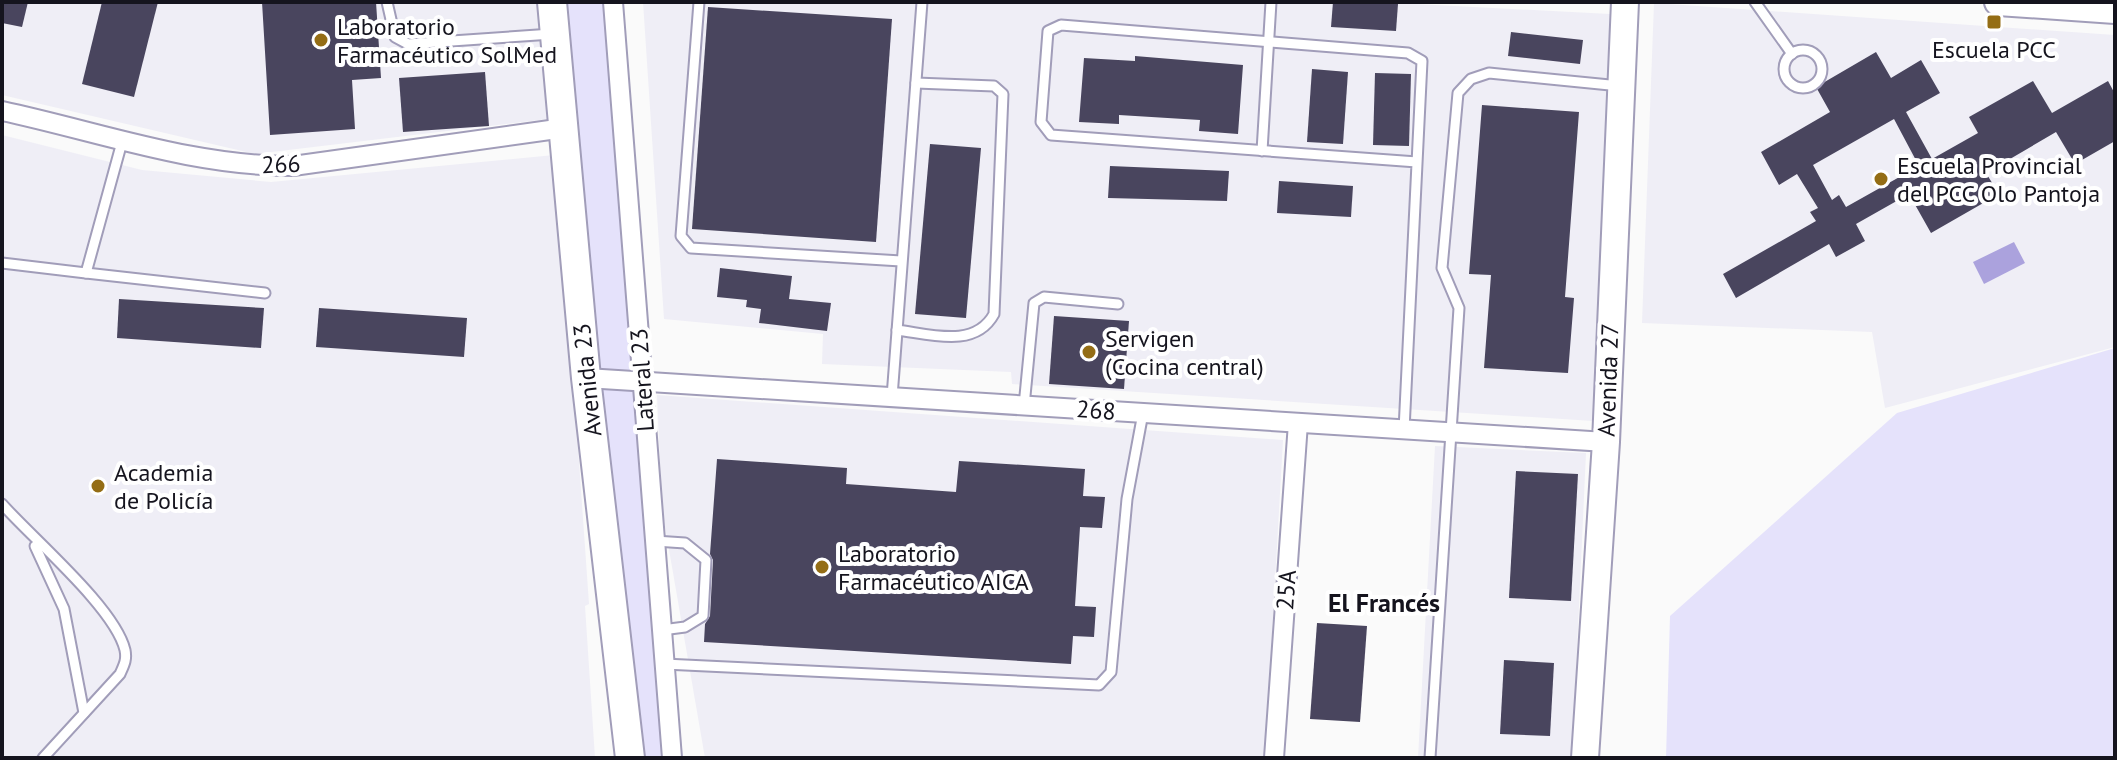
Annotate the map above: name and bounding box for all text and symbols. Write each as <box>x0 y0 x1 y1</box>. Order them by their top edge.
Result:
place label: Laboratorio Farmacéutico SolMed <box>337 11 557 70</box>
marker: Escuela PCC <box>1985 13 2003 31</box>
marker: Laboratorio Farmacéutico SolMed <box>312 31 330 49</box>
place label: Escuela PCC <box>1932 34 2056 65</box>
street label: 266 <box>261 148 301 180</box>
place label: Escuela Provincial del PCC Olo Pantoja <box>1897 150 2100 209</box>
marker: Escuela Provincial del PCC Olo Pantoja <box>1872 170 1890 188</box>
street label: Avenida 23 <box>566 322 608 438</box>
place label: Servigen (Cocina central) <box>1105 323 1264 382</box>
street label: Avenida 27 <box>1591 323 1625 437</box>
street label: Lateral 23 <box>623 327 661 433</box>
marker: Servigen (Cocina central) <box>1080 343 1098 361</box>
street label: 268 <box>1075 393 1117 427</box>
place label: Academia de Policía <box>114 457 214 516</box>
marker: Academia de Policía <box>89 477 107 495</box>
place label: Laboratorio Farmacéutico AICA <box>838 538 1029 597</box>
marker: Laboratorio Farmacéutico AICA <box>813 558 831 576</box>
street label: 25A <box>1269 569 1303 611</box>
district label: El Francés <box>1328 586 1440 619</box>

